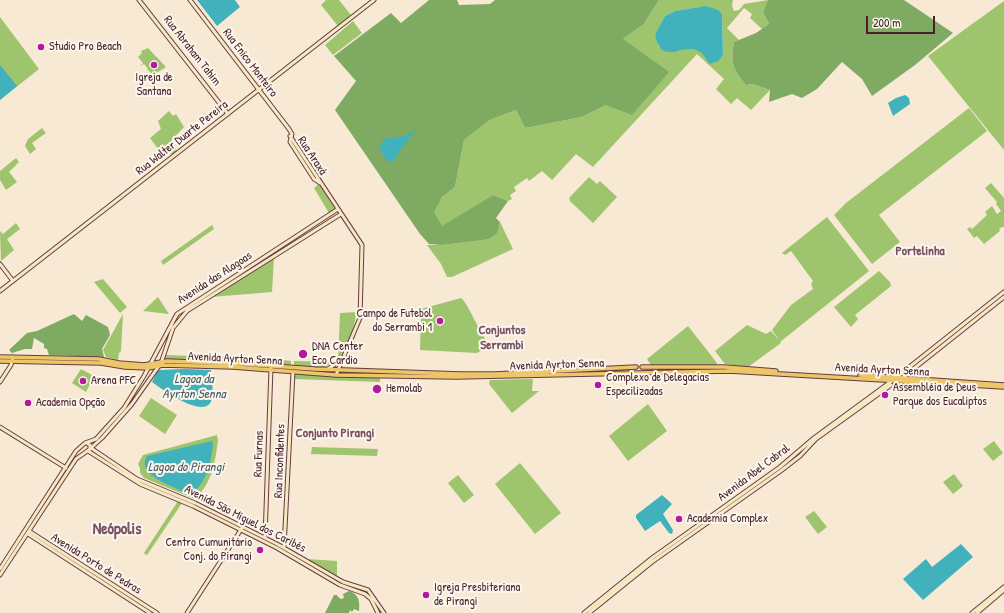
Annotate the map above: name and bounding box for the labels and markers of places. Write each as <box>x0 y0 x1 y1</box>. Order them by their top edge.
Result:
place label: Studio Pro Beach <box>49 40 122 54</box>
marker: Studio Pro Beach <box>36 42 46 52</box>
marker: Igreja de Santana <box>149 60 159 70</box>
place label: Igreja de Santana <box>135 71 173 99</box>
place label: Campo de Futebol do Serrambi 1 <box>356 307 432 335</box>
marker: Campo de Futebol do Serrambi 1 <box>435 316 445 326</box>
place label: DNA Center Eco Cardio <box>312 340 363 368</box>
marker: DNA Center Eco Cardio <box>297 348 309 360</box>
place label: Complexo de Delegacias Especilizadas <box>606 371 709 399</box>
place label: Arena PFC <box>91 374 136 388</box>
marker: Arena PFC <box>78 376 88 386</box>
marker: Complexo de Delegacias Especilizadas <box>593 380 603 390</box>
place label: Assembléia de Deus Parque dos Eucaliptos <box>893 381 987 409</box>
place label: Hemolab <box>386 382 422 396</box>
marker: Hemolab <box>371 383 383 395</box>
marker: Assembléia de Deus Parque dos Eucaliptos <box>880 390 890 400</box>
place label: Academia Opção <box>36 396 105 410</box>
marker: Academia Opção <box>23 398 33 408</box>
place label: Academia Complex <box>687 512 768 526</box>
marker: Academia Complex <box>674 514 684 524</box>
place label: Centro Cumunitário Conj. do Pirangi <box>165 536 252 564</box>
marker: Centro Cumunitário Conj. do Pirangi <box>255 545 265 555</box>
place label: Igreja Presbiteriana de Pirangi <box>434 581 520 609</box>
marker: Igreja Presbiteriana de Pirangi <box>421 590 431 600</box>

